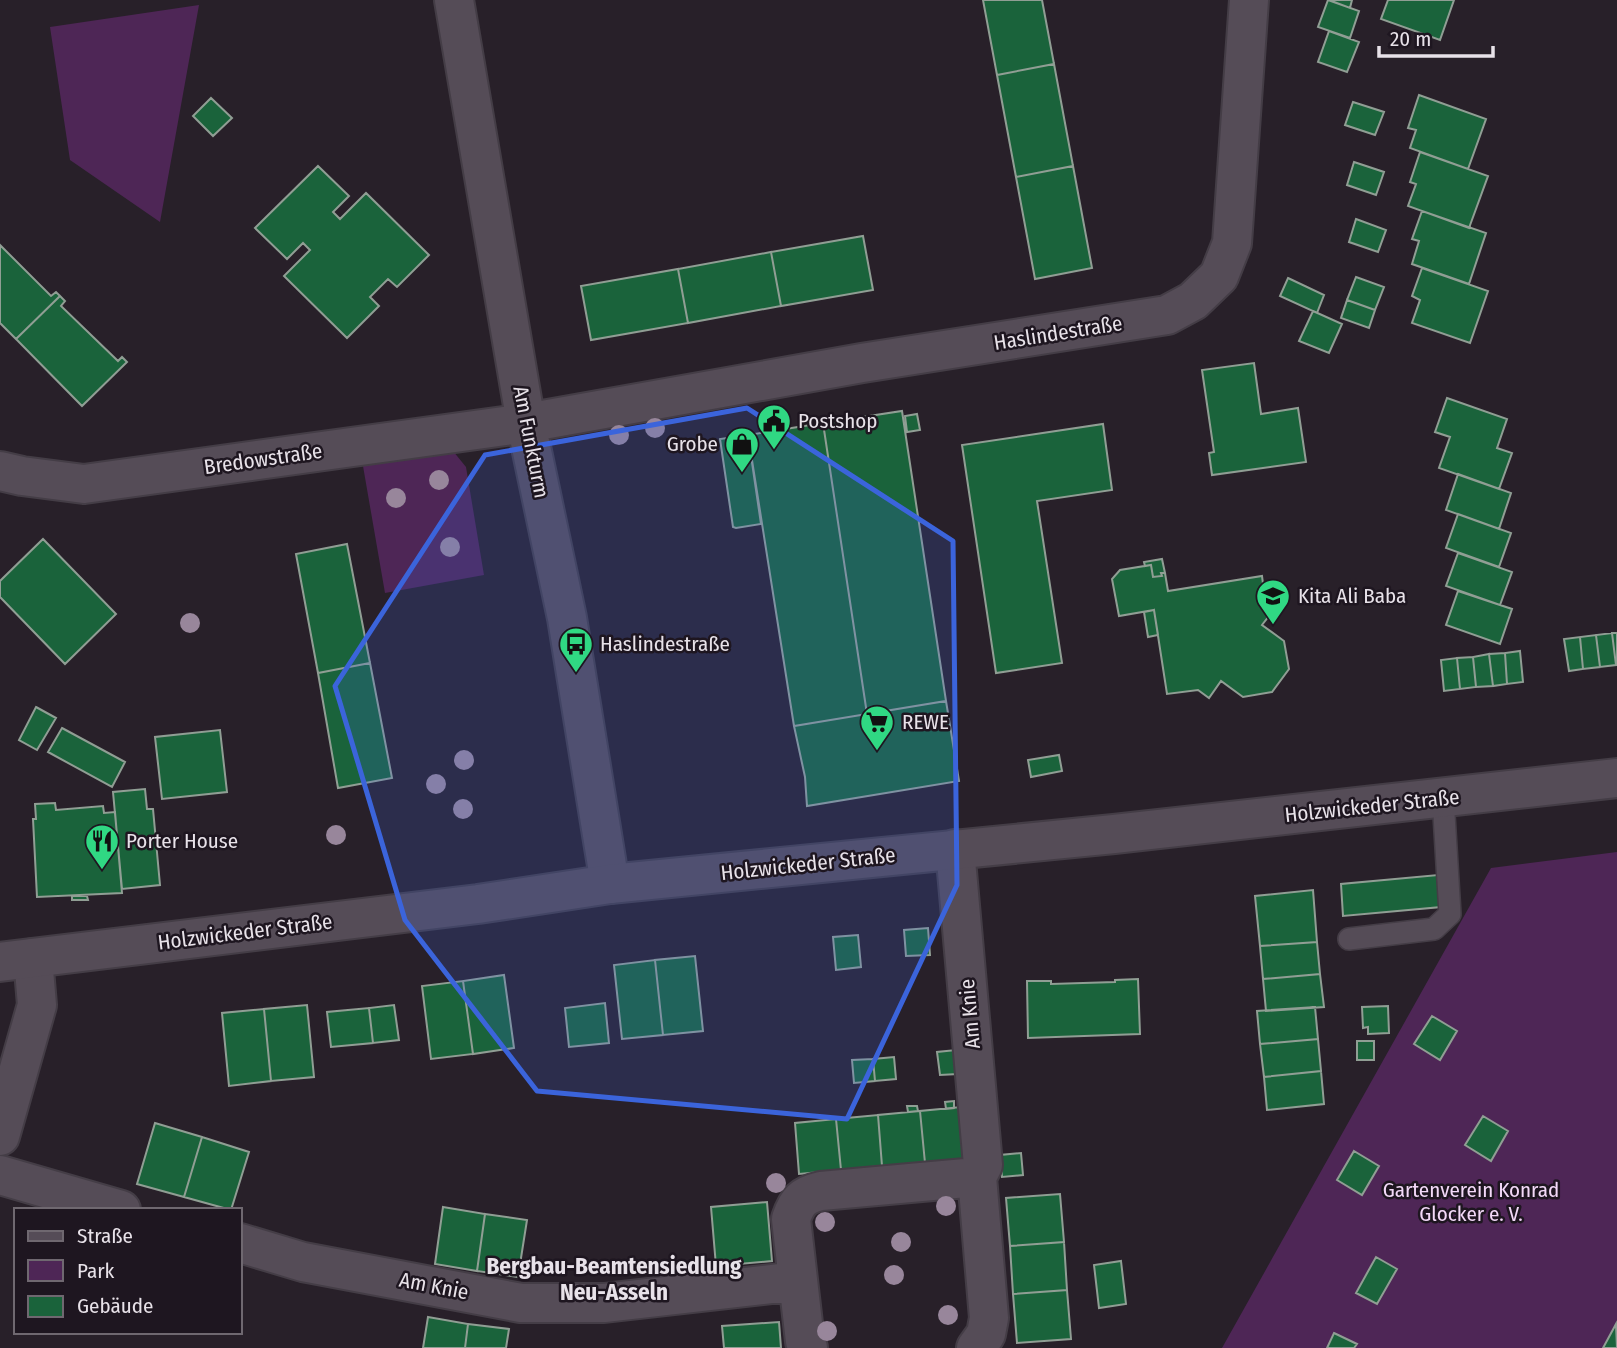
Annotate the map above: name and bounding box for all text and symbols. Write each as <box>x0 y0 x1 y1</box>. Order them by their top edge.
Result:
scale bar <box>1379 14 1493 58</box>
text: 20 m <box>1390 26 1431 52</box>
street label: Haslindestraße <box>992 310 1124 356</box>
street label: Am Funkturm <box>507 384 555 500</box>
public building icon: Postshop <box>755 402 793 451</box>
place label: Postshop <box>798 408 878 434</box>
shop icon: Grobe <box>723 425 761 474</box>
place label: Grobe <box>667 431 718 457</box>
street label: Bredowstraße <box>202 438 324 480</box>
school or university icon: Kita Ali Baba <box>1254 577 1292 626</box>
place label: Kita Ali Baba <box>1298 583 1406 609</box>
bus stop icon: Haslindestraße <box>557 625 595 674</box>
place label: Haslindestraße <box>600 631 730 657</box>
supermarket icon: REWE <box>858 703 896 752</box>
place label: REWE <box>902 709 949 735</box>
street label: Holzwickeder Straße <box>1283 784 1461 828</box>
restaurant icon: Porter House <box>83 822 121 871</box>
place label: Porter House <box>126 828 238 854</box>
street label: Holzwickeder Straße <box>719 842 897 886</box>
street label: Holzwickeder Straße <box>156 908 334 956</box>
street label: Am Knie <box>954 978 986 1050</box>
park label: Gartenverein Konrad Glocker e. V. <box>1383 1177 1559 1227</box>
legend <box>14 1208 242 1334</box>
text: Straße <box>77 1223 133 1249</box>
district label: Bergbau-Beamtensiedlung Neu-Asseln <box>486 1252 742 1306</box>
text: Park <box>77 1258 115 1284</box>
street label: Am Knie <box>397 1267 471 1305</box>
text: Gebäude <box>77 1293 153 1319</box>

